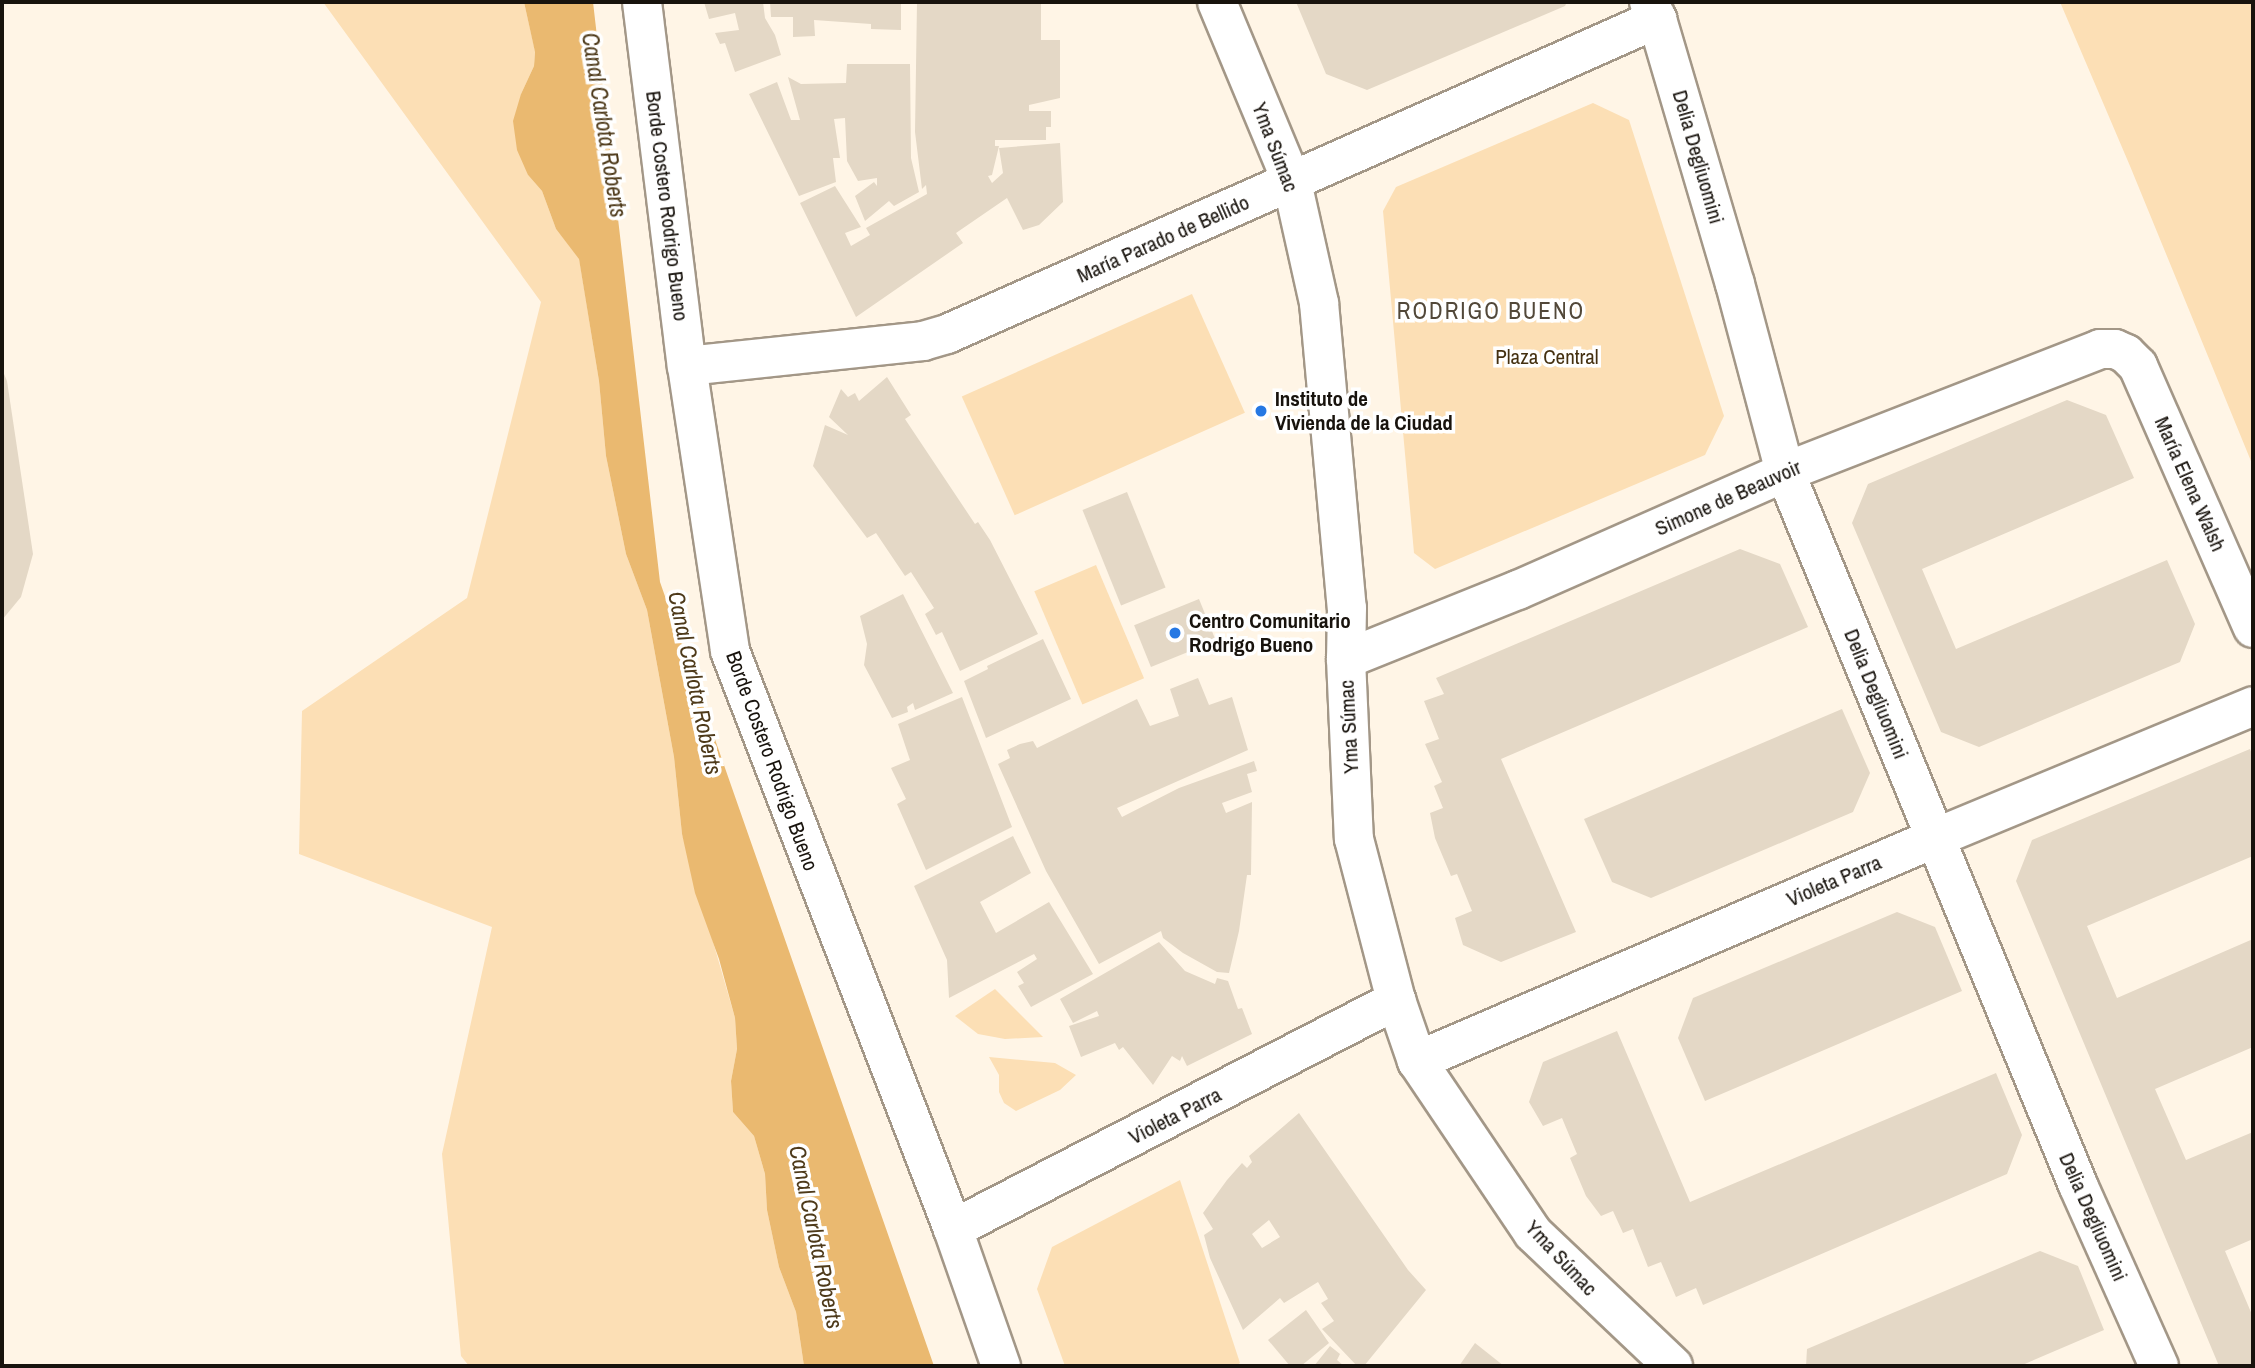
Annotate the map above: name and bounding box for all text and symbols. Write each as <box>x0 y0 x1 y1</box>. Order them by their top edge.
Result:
water label: Canal Carlota Roberts <box>576 31 632 219</box>
street label: Delia Degliuomini <box>1667 87 1729 227</box>
street label: Borde Costero Rodrigo Bueno <box>640 90 694 322</box>
street label: Yma Súmac <box>1246 99 1304 195</box>
street label: María Parado de Bellido <box>1073 190 1253 288</box>
district label: RODRIGO BUENO <box>1398 297 1584 325</box>
park label: Plaza Central <box>1495 344 1599 370</box>
place label: Instituto de Vivienda de la Ciudad <box>1275 386 1453 436</box>
marker: Instituto de Vivienda de la Ciudad <box>1253 403 1269 419</box>
street label: María Elena Walsh <box>2149 413 2231 555</box>
street label: Simone de Beauvoir <box>1651 455 1805 541</box>
water label: Canal Carlota Roberts <box>662 589 728 777</box>
place label: Centro Comunitario Rodrigo Bueno <box>1189 608 1351 658</box>
marker: Centro Comunitario Rodrigo Bueno <box>1167 625 1183 641</box>
street label: Delia Degliuomini <box>1839 625 1913 763</box>
street label: Borde Costero Rodrigo Bueno <box>721 648 823 874</box>
street label: Yma Súmac <box>1334 680 1364 774</box>
street label: Violeta Parra <box>1783 850 1885 912</box>
street label: Violeta Parra <box>1125 1082 1225 1150</box>
water label: Canal Carlota Roberts <box>783 1143 849 1331</box>
street label: Delia Degliuomini <box>2053 1149 2133 1285</box>
street label: Yma Súmac <box>1520 1215 1602 1301</box>

